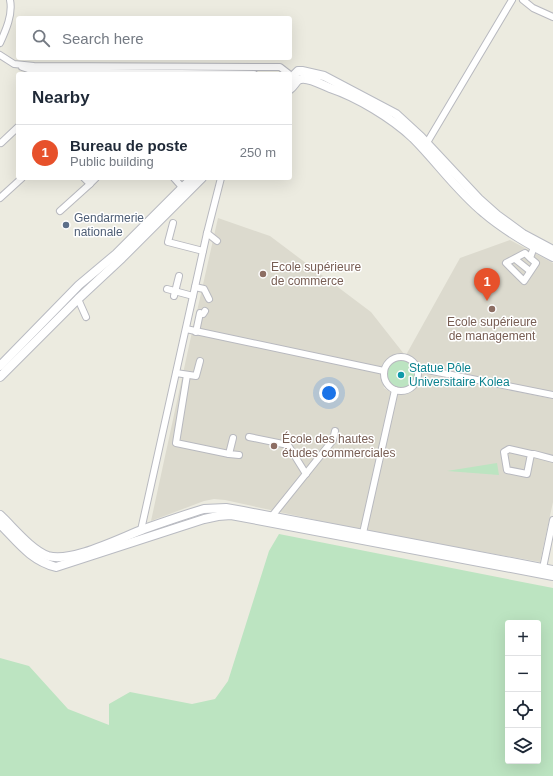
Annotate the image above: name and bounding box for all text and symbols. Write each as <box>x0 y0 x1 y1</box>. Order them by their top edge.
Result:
search box <box>16 16 292 60</box>
icon: search <box>30 27 52 49</box>
text: Search here <box>62 30 144 47</box>
text: Nearby <box>32 88 90 107</box>
text: Bureau de poste <box>70 137 188 154</box>
text: 1 <box>41 145 49 160</box>
text: 250 m <box>240 145 276 160</box>
text: Public building <box>70 154 154 169</box>
place label: Gendarmerie nationale <box>74 211 144 239</box>
marker: Gendarmerie nationale <box>61 220 71 230</box>
place label: Ecole supérieure de commerce <box>271 260 361 288</box>
pin: 1 <box>474 268 500 301</box>
marker: Ecole supérieure de commerce <box>258 269 268 279</box>
marker: Ecole supérieure de management <box>487 304 497 314</box>
place label: Ecole supérieure de management <box>447 315 537 343</box>
place label: Statue Pôle Universitaire Kolea <box>409 361 510 389</box>
marker: Statue Pôle Universitaire Kolea <box>396 370 406 380</box>
your location <box>319 383 339 403</box>
place label: École des hautes études commerciales <box>282 431 395 460</box>
marker: École des hautes études commerciales <box>269 441 279 451</box>
map controls <box>505 620 541 764</box>
button: + <box>505 620 541 656</box>
button: − <box>505 656 541 692</box>
button: locate <box>505 692 541 728</box>
button: layers <box>505 728 541 764</box>

